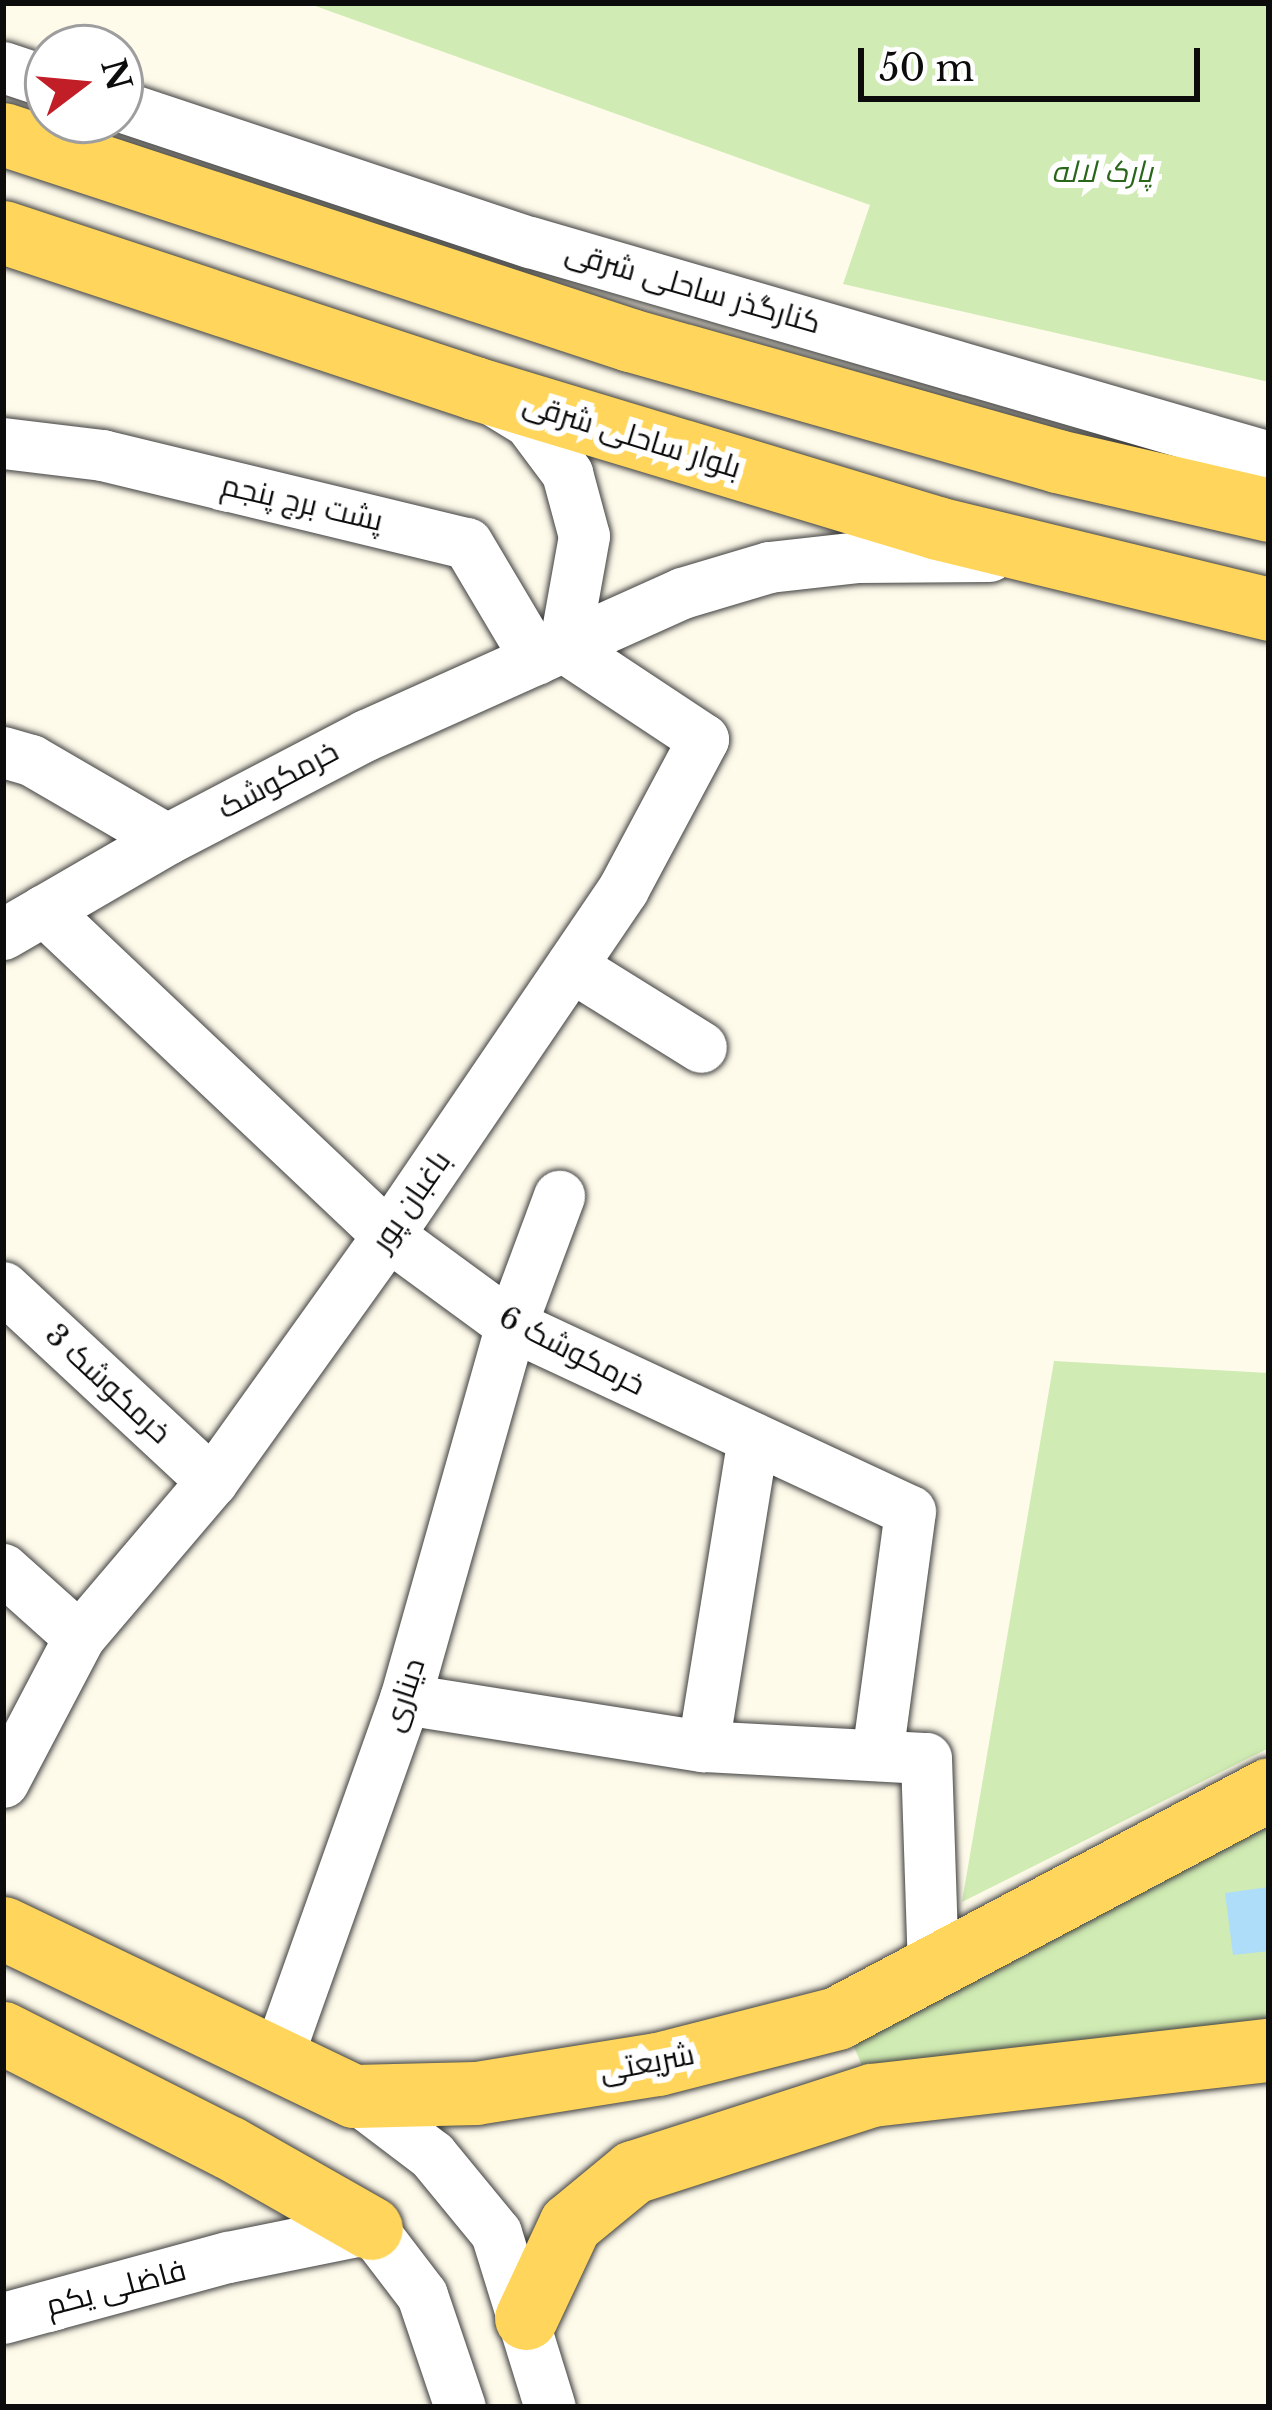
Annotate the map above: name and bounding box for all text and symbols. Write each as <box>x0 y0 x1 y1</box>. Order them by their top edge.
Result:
north arrow <box>24 24 144 144</box>
scale bar <box>864 24 1206 98</box>
text: 50 m <box>879 46 974 91</box>
text: N <box>92 54 140 95</box>
park label: پارک لاله <box>1051 154 1153 190</box>
street label: کنارگذر ساحلی شرقی <box>561 234 825 342</box>
street label: بلوار ساحلی شرقی <box>519 386 745 486</box>
street label: پشت برج پنجم <box>218 467 386 539</box>
street label: خرمکوشک <box>212 733 344 827</box>
street label: باغبان پور <box>364 1144 458 1258</box>
street label: خرمکوشک 6 <box>493 1299 651 1403</box>
street label: خرمکوشک 3 <box>38 1317 178 1451</box>
street label: دیناری <box>375 1654 433 1736</box>
street label: شریعتی <box>597 2036 697 2090</box>
street label: فاضلی یکم <box>42 2252 190 2324</box>

